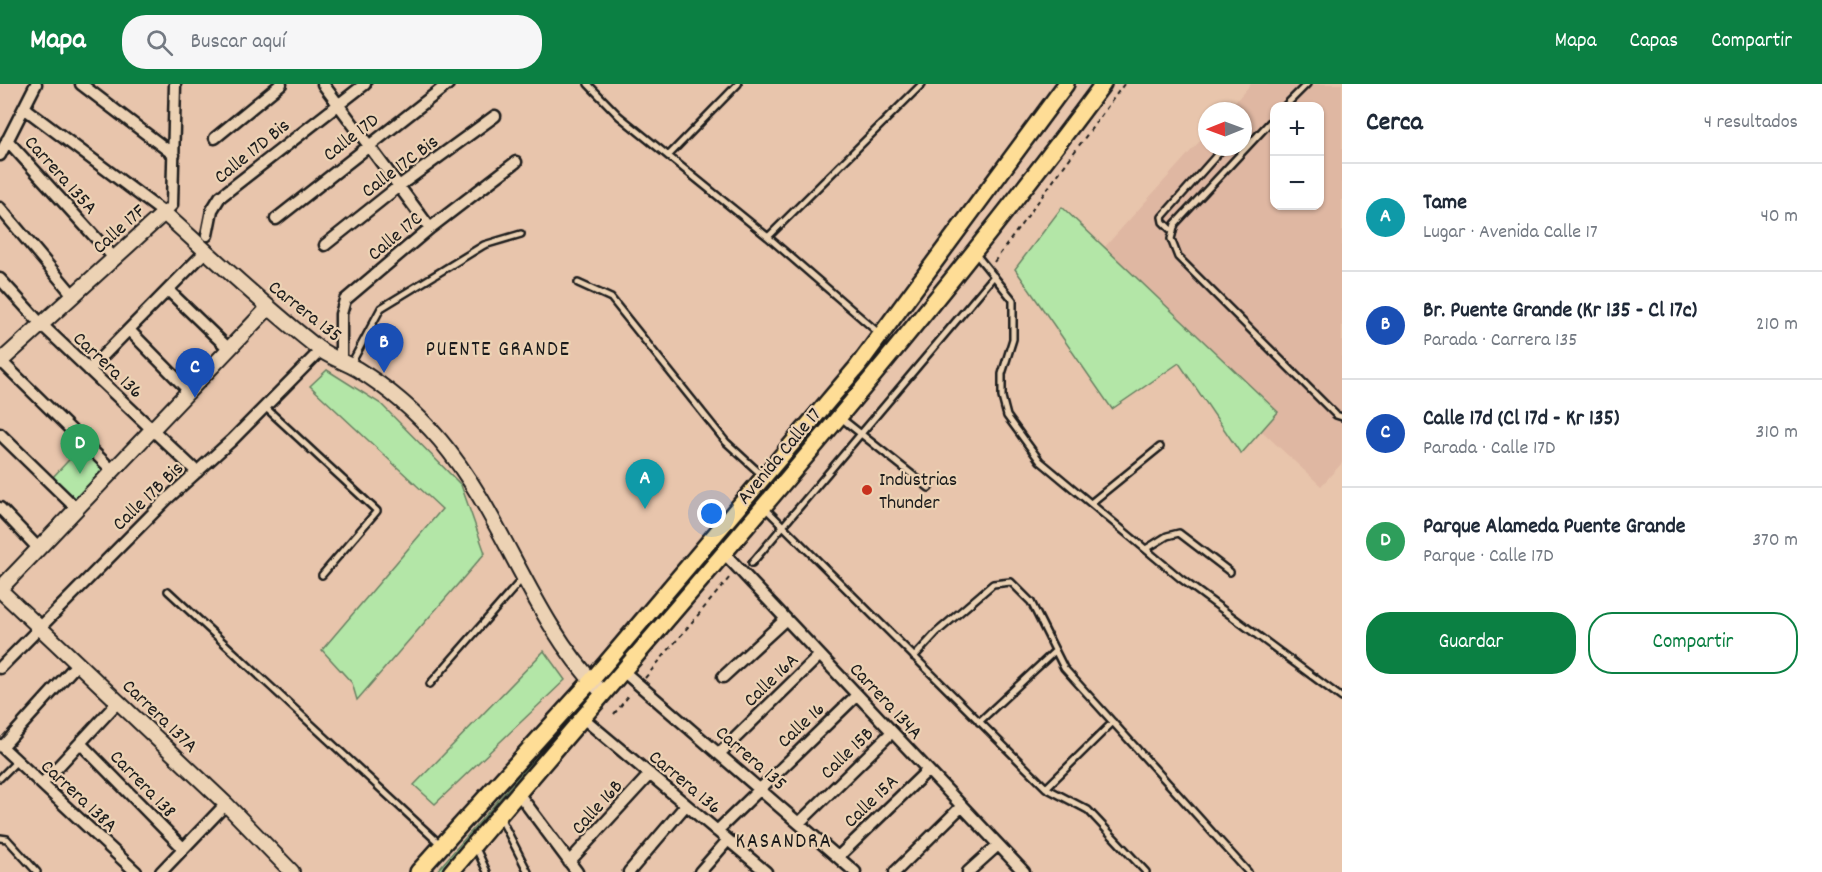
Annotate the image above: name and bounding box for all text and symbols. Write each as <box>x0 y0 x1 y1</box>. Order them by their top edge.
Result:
search box <box>122 15 542 69</box>
text: Mapa <box>30 22 86 62</box>
icon: search <box>143 26 176 59</box>
text: Buscar aquí <box>191 27 286 58</box>
text: Mapa <box>1555 27 1597 57</box>
text: Capas <box>1630 27 1678 57</box>
text: Compartir <box>1711 27 1792 57</box>
north arrow <box>1198 102 1252 156</box>
map controls <box>1270 102 1324 210</box>
button: + <box>1270 102 1324 156</box>
text: Cerca <box>1366 105 1423 142</box>
street label: Calle 17D <box>318 107 386 169</box>
text: 4 resultados <box>1704 109 1798 137</box>
street label: Calle 17D Bis <box>209 113 297 192</box>
street label: Calle 17C Bis <box>356 129 445 206</box>
street label: Carrera 135A <box>17 130 103 222</box>
button: − <box>1270 156 1324 210</box>
text: Tame <box>1423 188 1467 219</box>
street label: Calle 17F <box>87 199 153 262</box>
text: A <box>1380 203 1391 231</box>
text: 40 m <box>1760 203 1798 231</box>
street label: Calle 17C <box>362 206 430 269</box>
text: Lugar · Avenida Calle 17 <box>1423 219 1598 247</box>
street label: Carrera 135 <box>261 275 347 350</box>
text: Br. Puente Grande (Kr 135 - Cl 17c) <box>1423 296 1697 327</box>
text: B <box>1381 311 1390 339</box>
text: 210 m <box>1756 311 1798 339</box>
pin: B <box>364 324 404 373</box>
street label: Carrera 136 <box>65 326 148 406</box>
text: Parada · Carrera 135 <box>1423 327 1578 355</box>
district label: PUENTE GRANDE <box>426 336 570 366</box>
pin: C <box>176 348 214 398</box>
street label: Avenida Calle 17 <box>731 403 829 511</box>
text: Calle 17d (Cl 17d - Kr 135) <box>1423 404 1619 435</box>
text: C <box>1381 419 1390 447</box>
text: 310 m <box>1756 419 1798 447</box>
pin: D <box>60 424 100 474</box>
text: Parada · Calle 17D <box>1423 435 1555 463</box>
street label: Calle 17B Bis <box>107 456 191 538</box>
pin: A <box>626 460 664 509</box>
place label: Industrias Thunder <box>879 467 957 518</box>
marker: Industrias Thunder <box>860 483 874 497</box>
your location <box>697 499 726 528</box>
text: Parque Alameda Puente Grande <box>1423 512 1685 543</box>
text: D <box>1380 527 1391 555</box>
text: 370 m <box>1752 527 1798 555</box>
text: Parque · Calle 17D <box>1423 543 1553 571</box>
button: Guardar <box>1366 612 1576 674</box>
button: Compartir <box>1588 612 1798 674</box>
street label: Calle 16A <box>738 648 806 715</box>
street label: Carrera 134A <box>842 657 928 747</box>
street label: Carrera 137A <box>115 674 203 761</box>
street label: Calle 16 <box>772 697 832 756</box>
street label: Carrera 135 <box>708 720 792 798</box>
street label: Calle 15B <box>815 721 881 787</box>
street label: Carrera 138 <box>102 745 182 826</box>
street label: Carrera 136 <box>642 745 727 822</box>
street label: Carrera 138A <box>33 754 123 840</box>
street label: Calle 15A <box>838 769 906 835</box>
street label: Calle 16B <box>566 774 631 842</box>
district label: KASANDRA <box>736 828 832 858</box>

